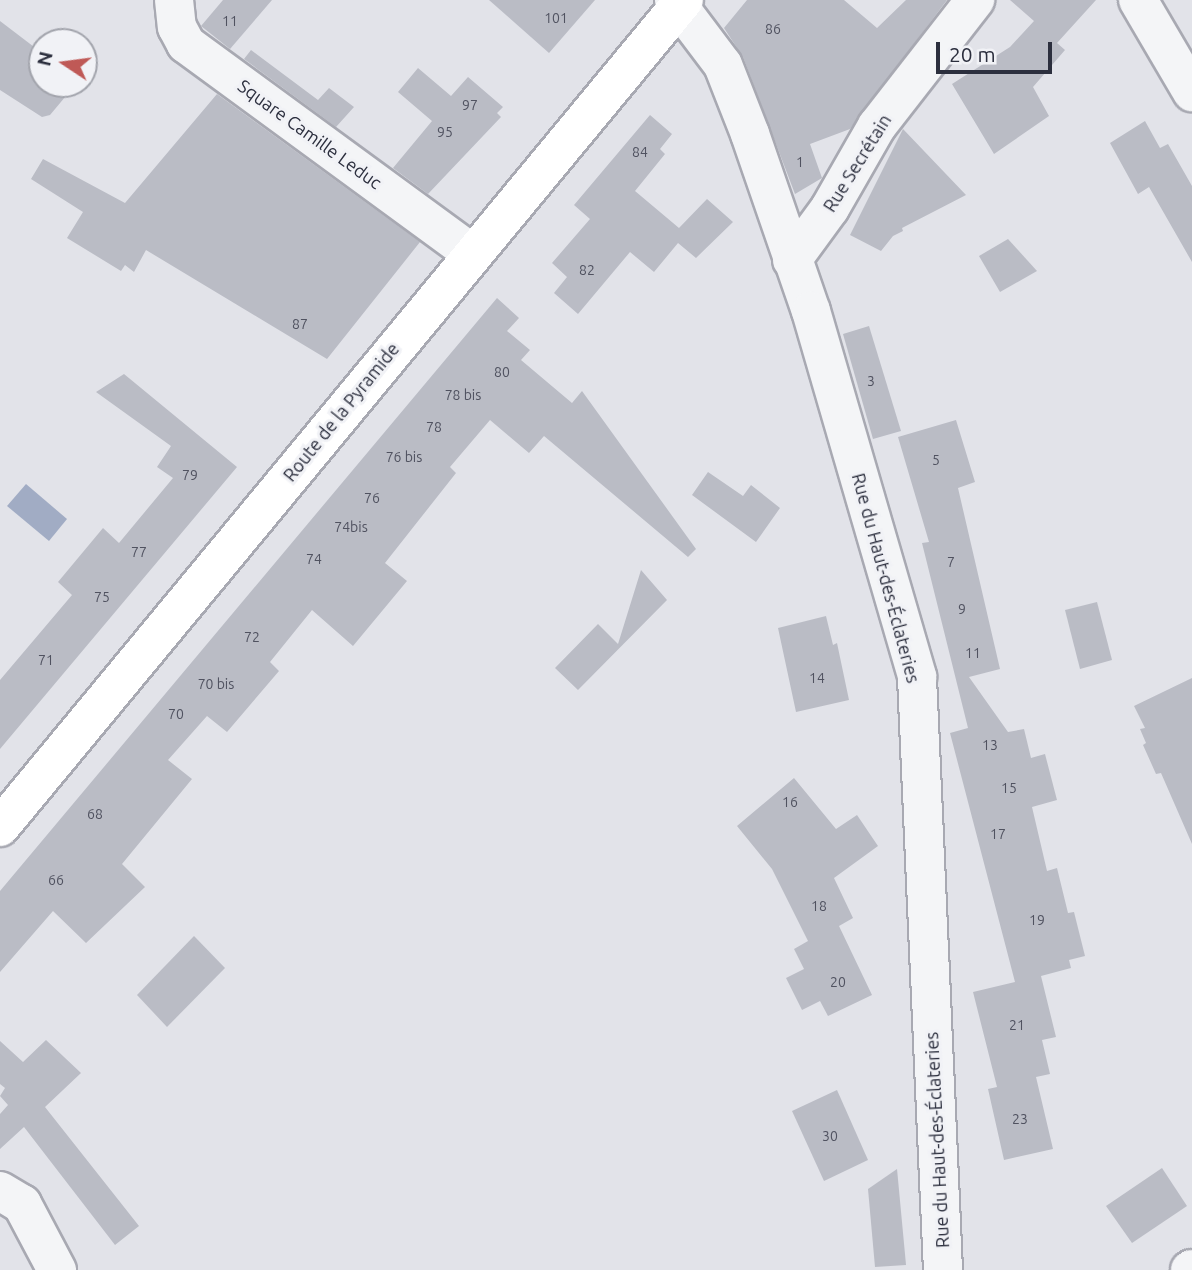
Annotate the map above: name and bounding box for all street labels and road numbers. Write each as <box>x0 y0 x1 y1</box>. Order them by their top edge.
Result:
street label: Square Camille Leduc <box>234 75 386 193</box>
street label: Rue Secrétain <box>818 110 896 216</box>
street label: Route de la Pyramide <box>279 338 403 486</box>
street label: Rue du Haut-des-Éclateries <box>848 471 924 685</box>
street label: Rue du Haut-des-Éclateries <box>921 1031 953 1249</box>

